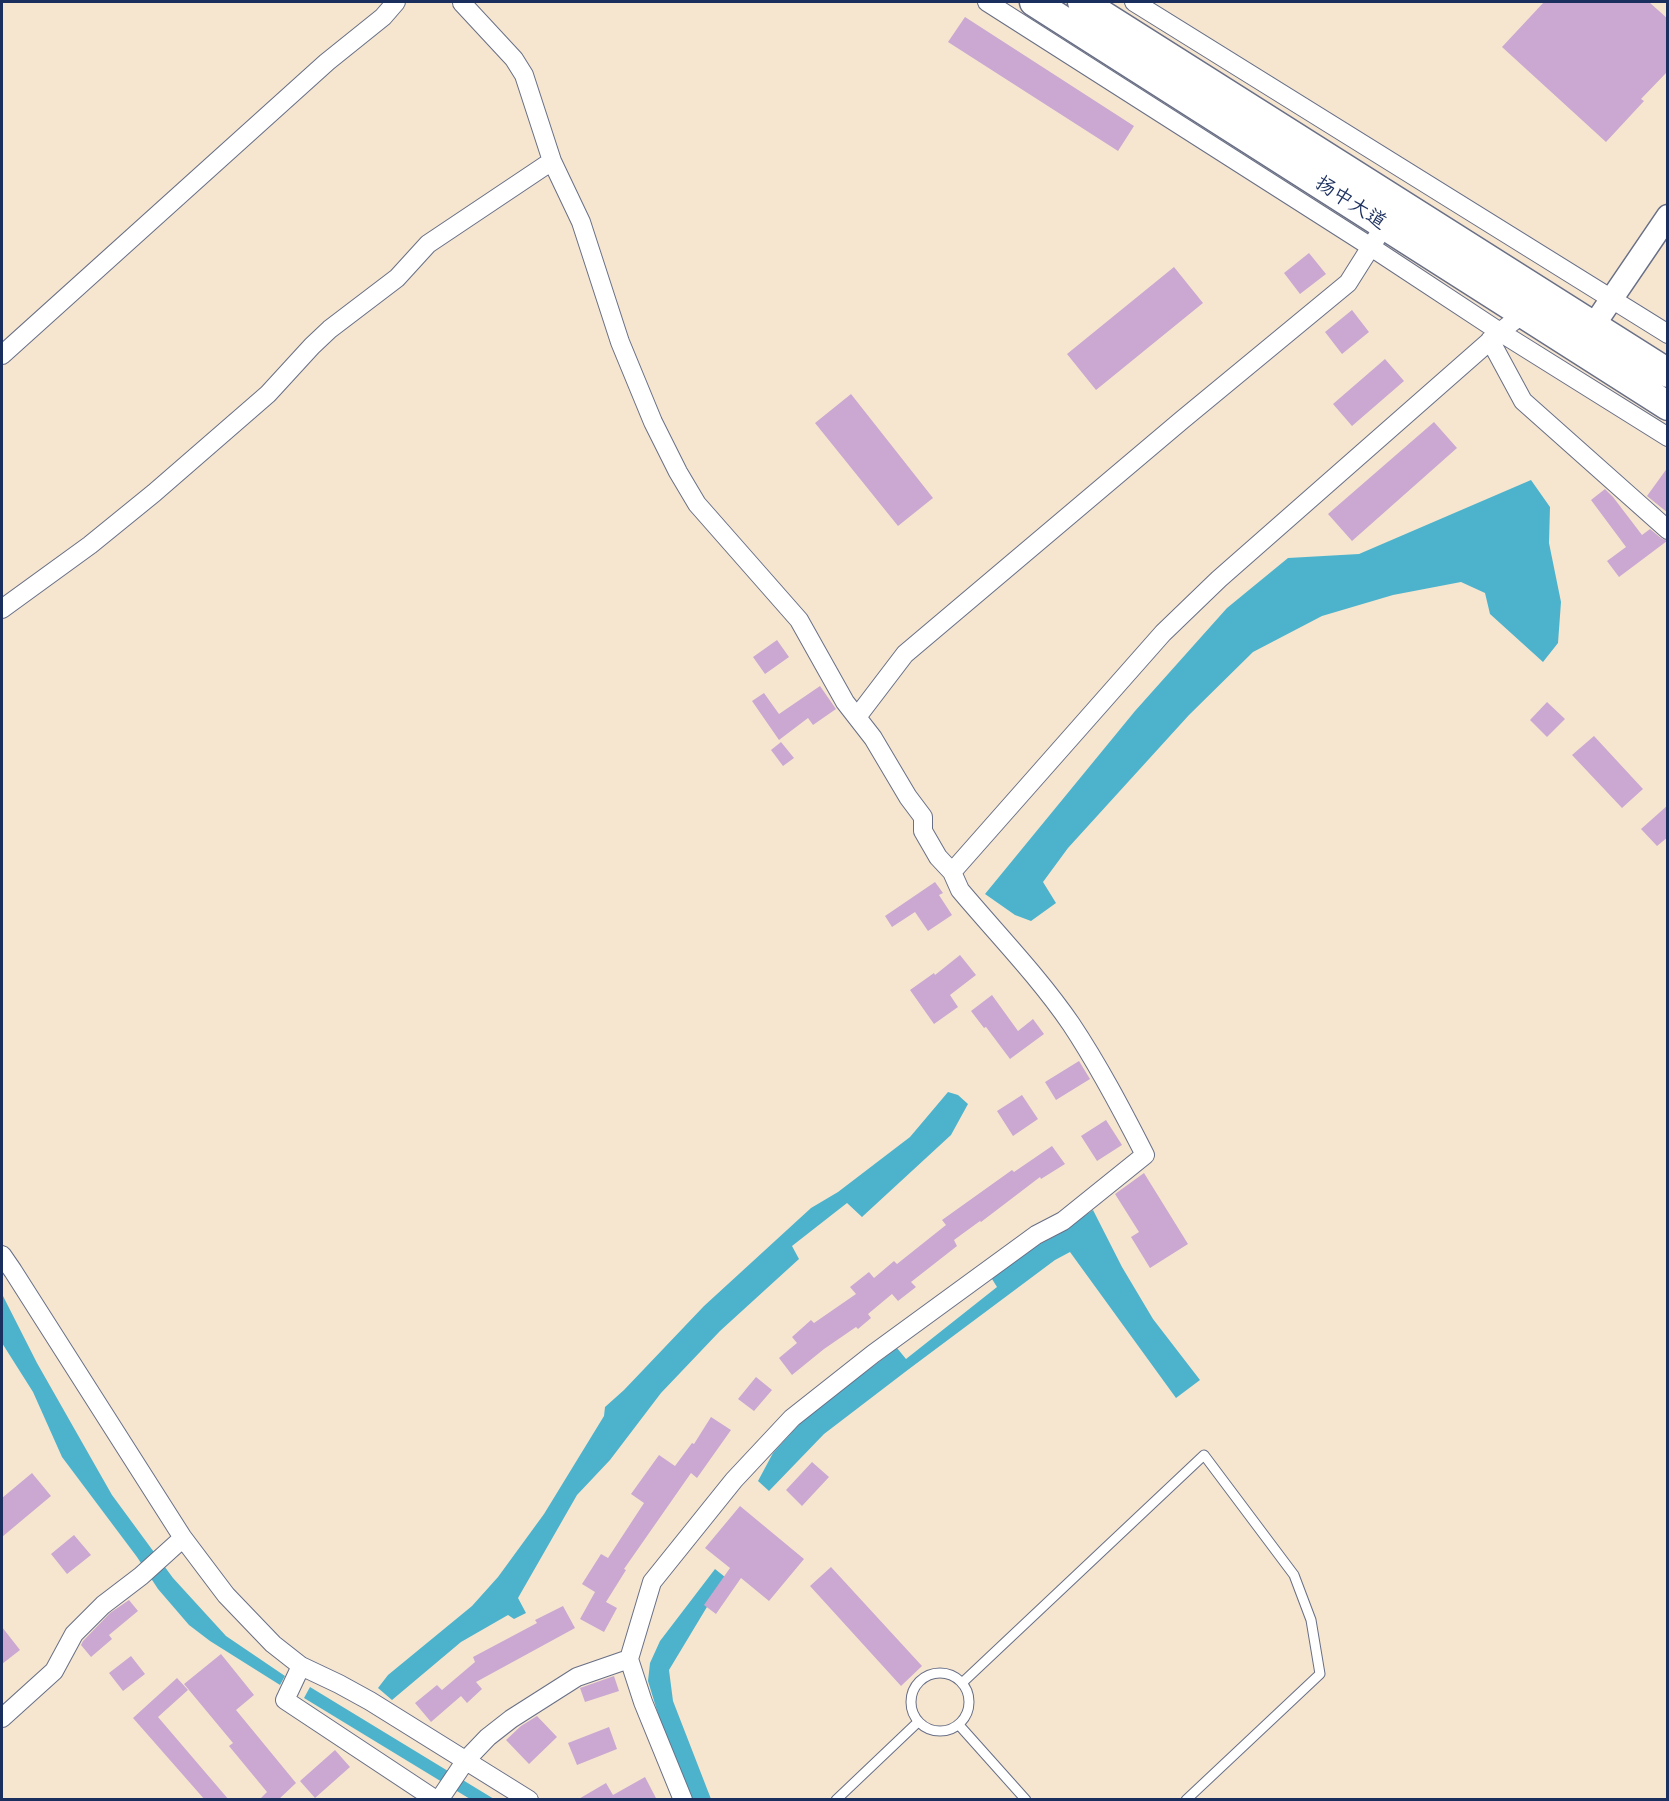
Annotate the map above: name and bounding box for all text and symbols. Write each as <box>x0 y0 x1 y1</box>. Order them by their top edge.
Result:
street label: 扬中大道 <box>1310 172 1390 236</box>

